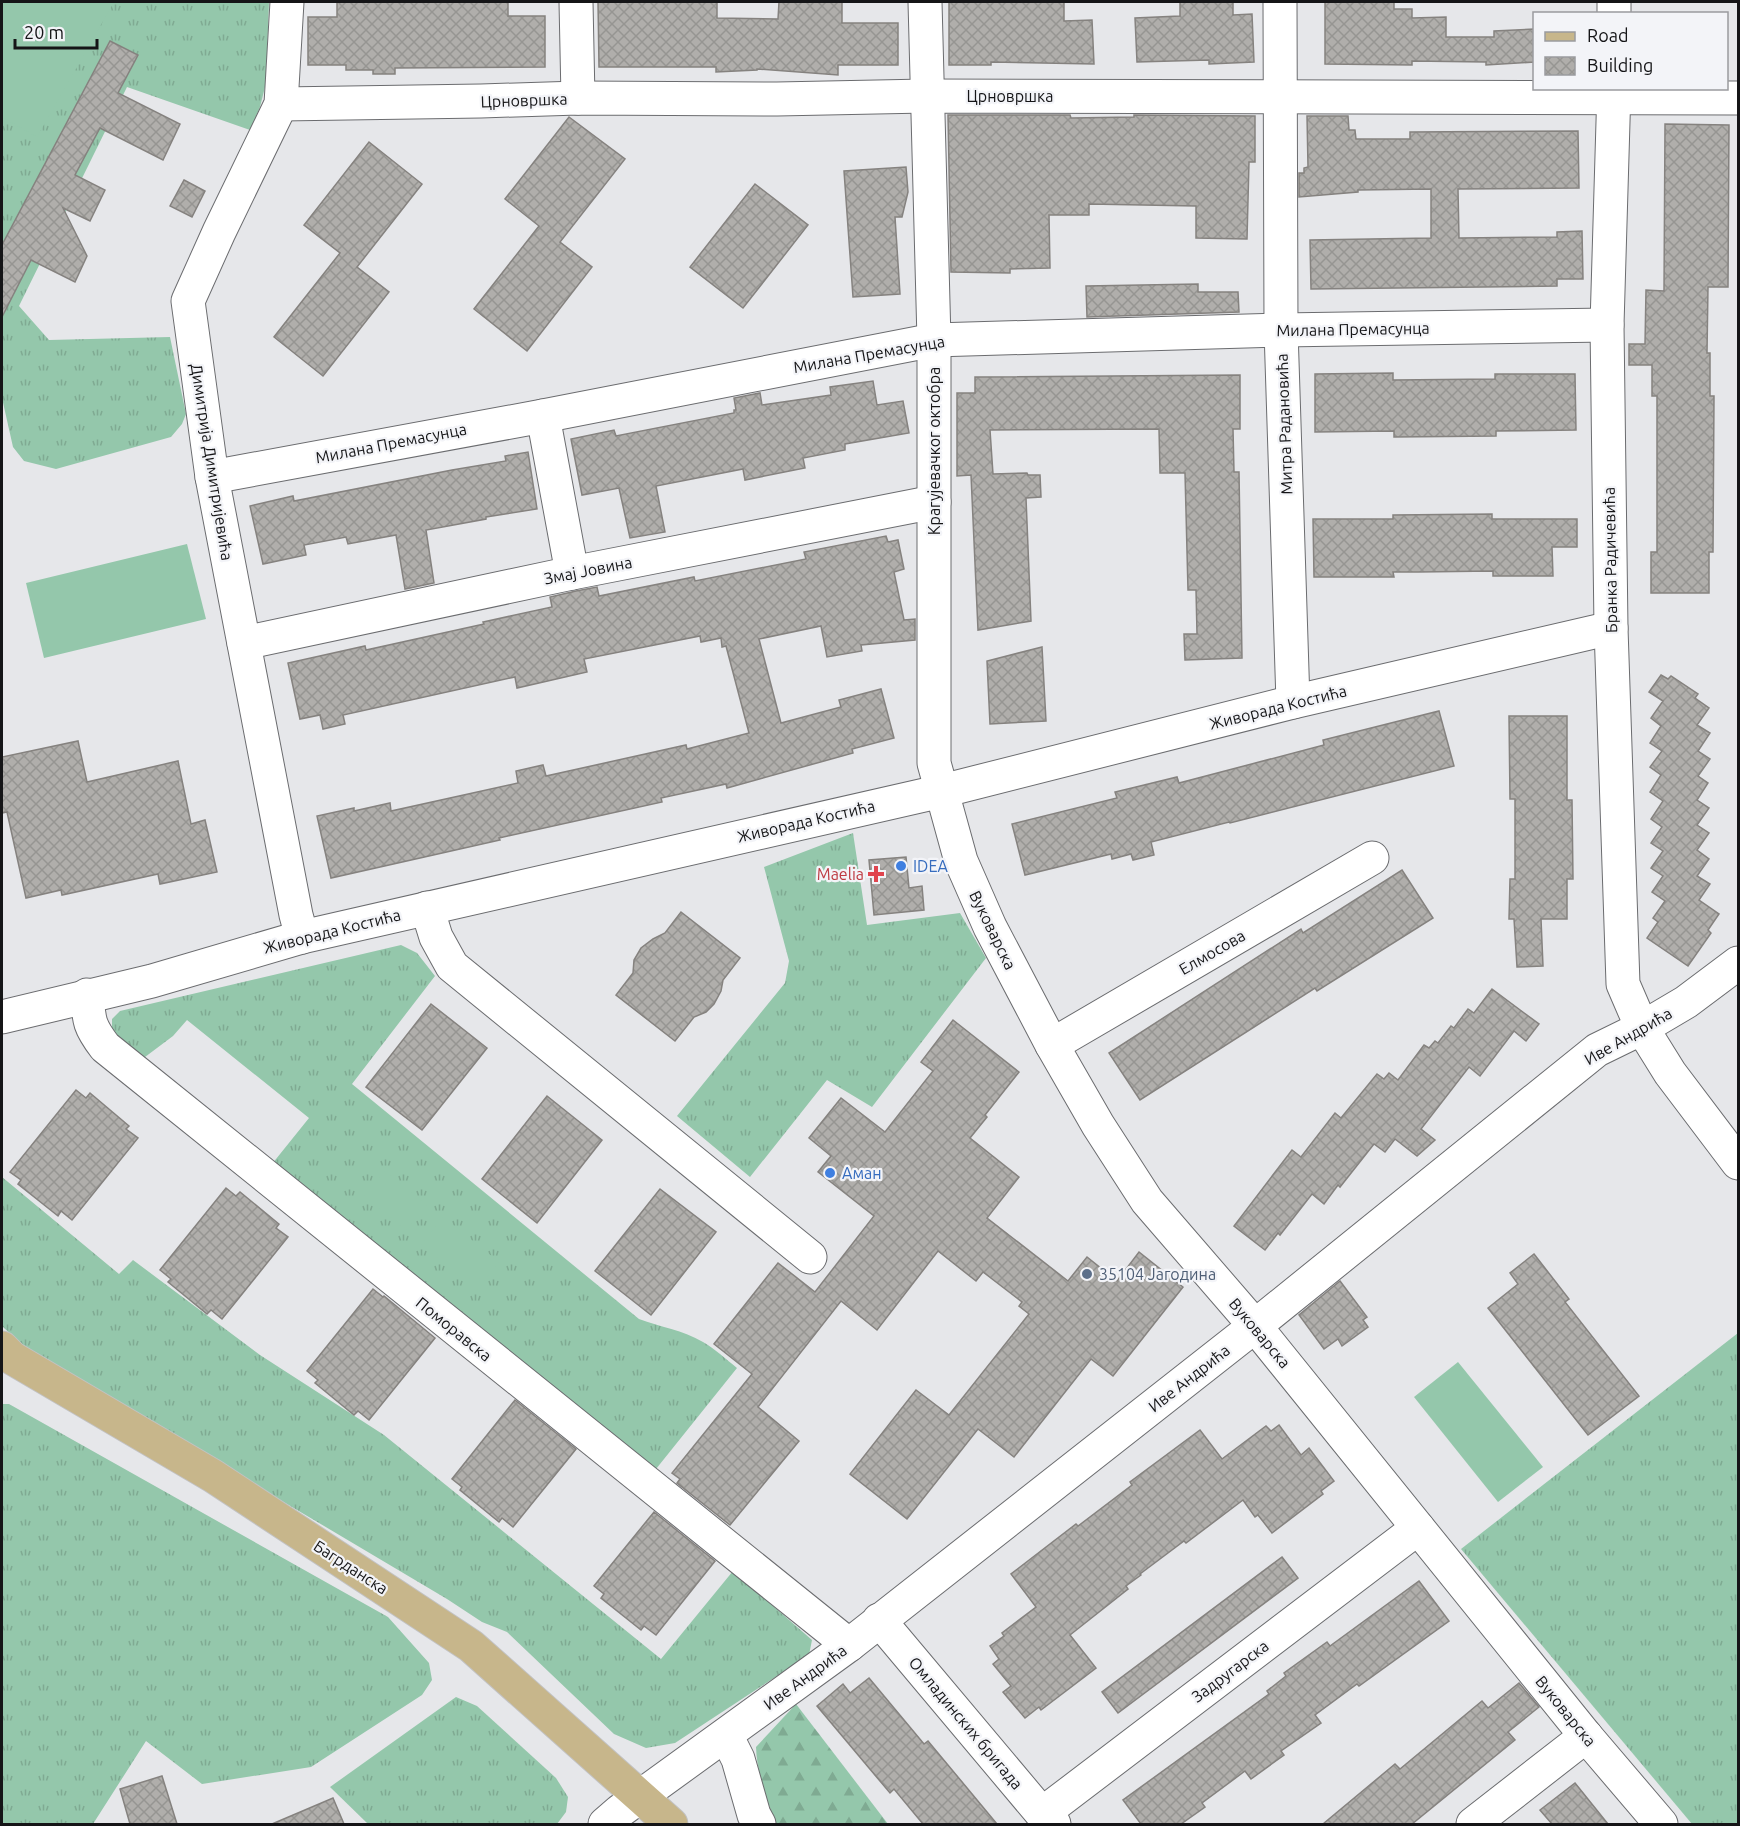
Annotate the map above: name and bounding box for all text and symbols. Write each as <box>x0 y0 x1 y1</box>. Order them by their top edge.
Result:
scale bar <box>15 12 98 50</box>
legend <box>1533 12 1728 90</box>
text: 20 m <box>24 22 64 42</box>
text: Road <box>1587 25 1629 45</box>
text: Building <box>1587 55 1653 75</box>
street label: Црновршка <box>967 87 1053 105</box>
street label: Црновршка <box>480 89 568 111</box>
street label: Милана Премасунца <box>1276 319 1430 339</box>
street label: Милана Премасунца <box>792 332 946 376</box>
street label: Митра Радановића <box>1273 353 1295 495</box>
street label: Димитрија Димитријевића <box>188 362 236 562</box>
street label: Крагујевачког октобра <box>925 367 943 535</box>
street label: Милана Премасунца <box>314 420 468 466</box>
street label: Бранка Радичевића <box>1600 487 1620 633</box>
street label: Змај Јовина <box>542 553 634 587</box>
street label: Живорада Костића <box>1207 681 1349 733</box>
street label: Живорада Костића <box>735 796 877 846</box>
place label: IDEA <box>913 857 949 875</box>
marker: IDEA <box>894 859 908 873</box>
place label: Maelia <box>817 865 864 883</box>
marker: Maelia <box>869 867 883 881</box>
street label: Вуковарска <box>966 888 1020 972</box>
street label: Живорада Костића <box>261 905 403 957</box>
street label: Елмосова <box>1176 926 1248 978</box>
street label: Иве Андрића <box>1581 1004 1675 1068</box>
place label: Аман <box>842 1164 882 1182</box>
marker: Аман <box>823 1166 837 1180</box>
place label: 35104 Јагодина <box>1099 1265 1216 1283</box>
marker: 35104 Јагодина <box>1080 1267 1094 1281</box>
street label: Поморавска <box>413 1293 495 1365</box>
street label: Вуковарска <box>1226 1294 1294 1372</box>
street label: Иве Андрића <box>1145 1341 1233 1415</box>
street label: Багрданска <box>311 1536 391 1598</box>
street label: Задругарска <box>1188 1636 1272 1706</box>
street label: Иве Андрића <box>760 1641 850 1713</box>
street label: Омладинских бригада <box>905 1653 1027 1793</box>
street label: Вуковарска <box>1532 1672 1600 1750</box>

